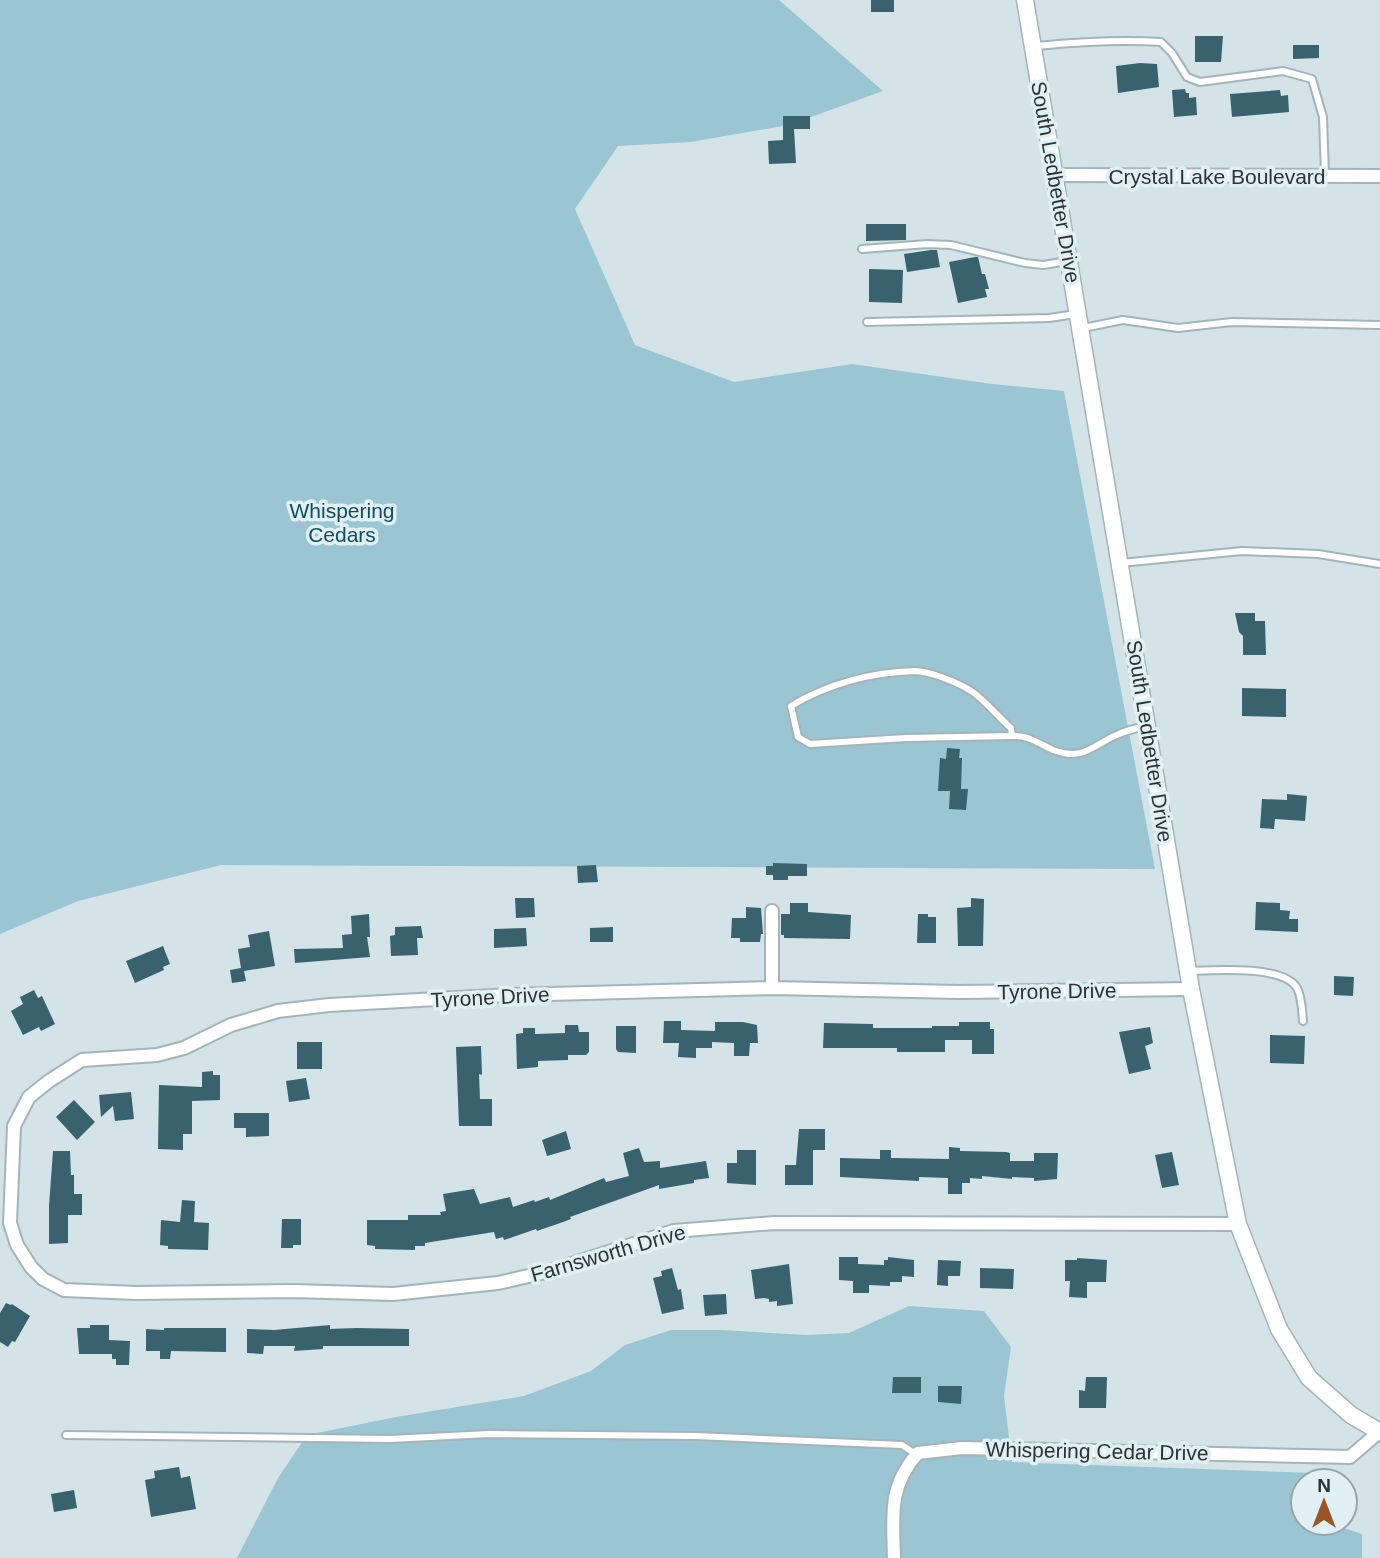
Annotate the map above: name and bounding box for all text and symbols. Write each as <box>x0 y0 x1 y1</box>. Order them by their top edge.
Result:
street label: South Ledbetter Drive <box>1027 79 1085 285</box>
street label: Crystal Lake Boulevard <box>1108 165 1326 188</box>
park label: Whispering Cedars <box>289 499 395 546</box>
street label: South Ledbetter Drive <box>1123 638 1177 844</box>
street label: Tyrone Drive <box>997 978 1117 1004</box>
street label: Tyrone Drive <box>430 982 550 1012</box>
street label: Farnsworth Drive <box>528 1220 688 1286</box>
street label: Whispering Cedar Drive <box>985 1438 1209 1464</box>
north arrow <box>1289 1467 1359 1537</box>
text: N <box>1317 1475 1331 1496</box>

